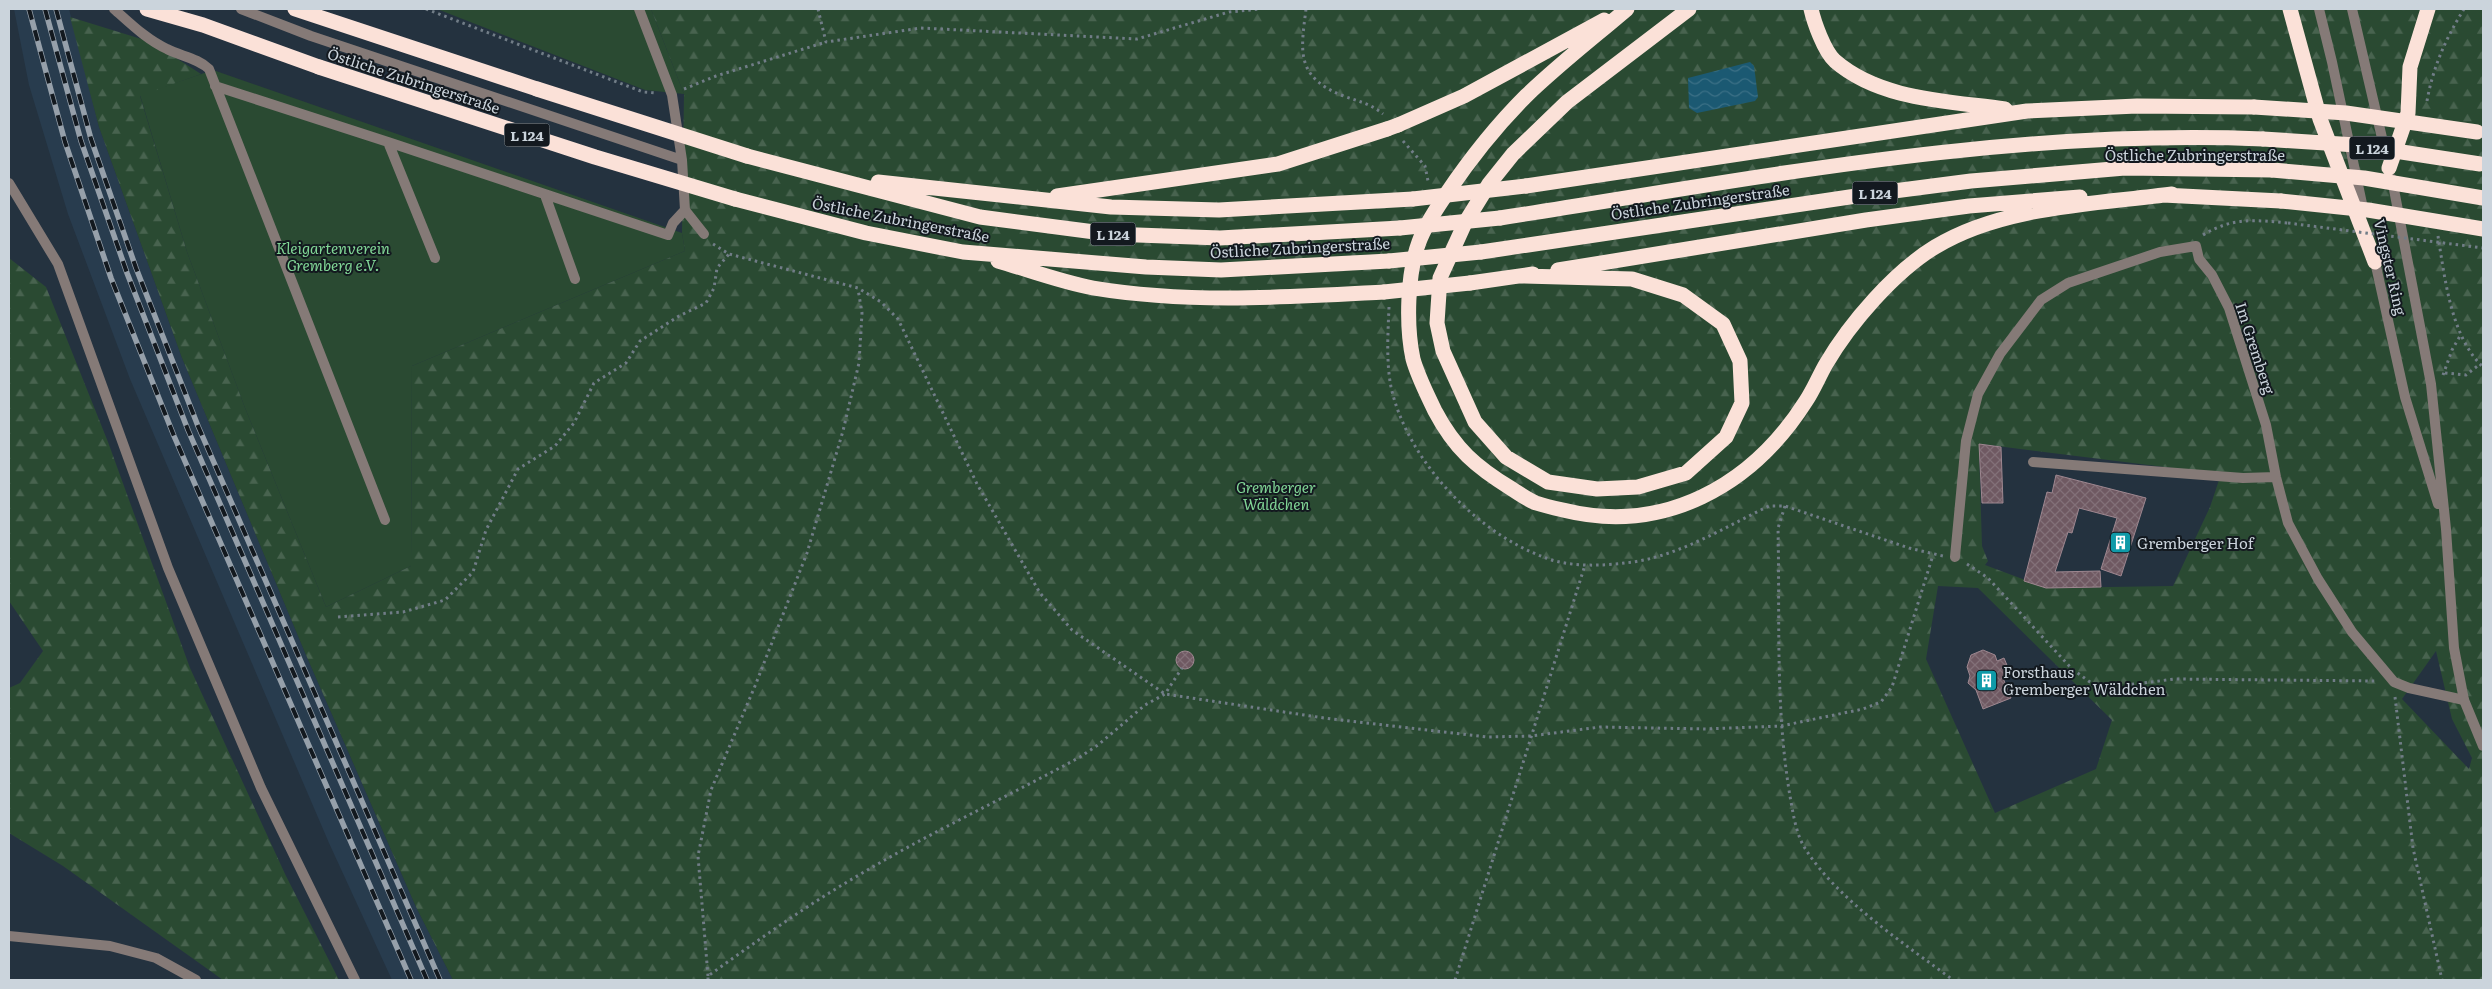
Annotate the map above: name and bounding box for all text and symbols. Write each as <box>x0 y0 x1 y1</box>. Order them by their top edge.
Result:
street label: Östliche Zubringerstraße <box>325 41 503 119</box>
road number: L 124 <box>504 124 550 146</box>
road number: L 124 <box>2350 136 2394 160</box>
street label: Östliche Zubringerstraße <box>2105 143 2285 166</box>
street label: Östliche Zubringerstraße <box>1609 177 1791 225</box>
road number: L 124 <box>1852 182 1898 204</box>
street label: Östliche Zubringerstraße <box>810 191 992 248</box>
street label: Vingster Ring <box>2369 216 2413 318</box>
road number: L 124 <box>1090 222 1136 245</box>
street label: Östliche Zubringerstraße <box>1209 231 1391 263</box>
park label: Kleigartenverein Gremberg e.V. <box>276 236 390 276</box>
street label: Im Gremberg <box>2230 299 2282 398</box>
park label: Gremberger Wäldchen <box>1236 475 1316 515</box>
building icon: Gremberger Hof <box>2109 530 2133 554</box>
place label: Gremberger Hof <box>2137 531 2255 554</box>
place label: Forsthaus Gremberger Wäldchen <box>2003 660 2166 700</box>
building icon: Forsthaus Gremberger Wäldchen <box>1975 668 1999 692</box>

